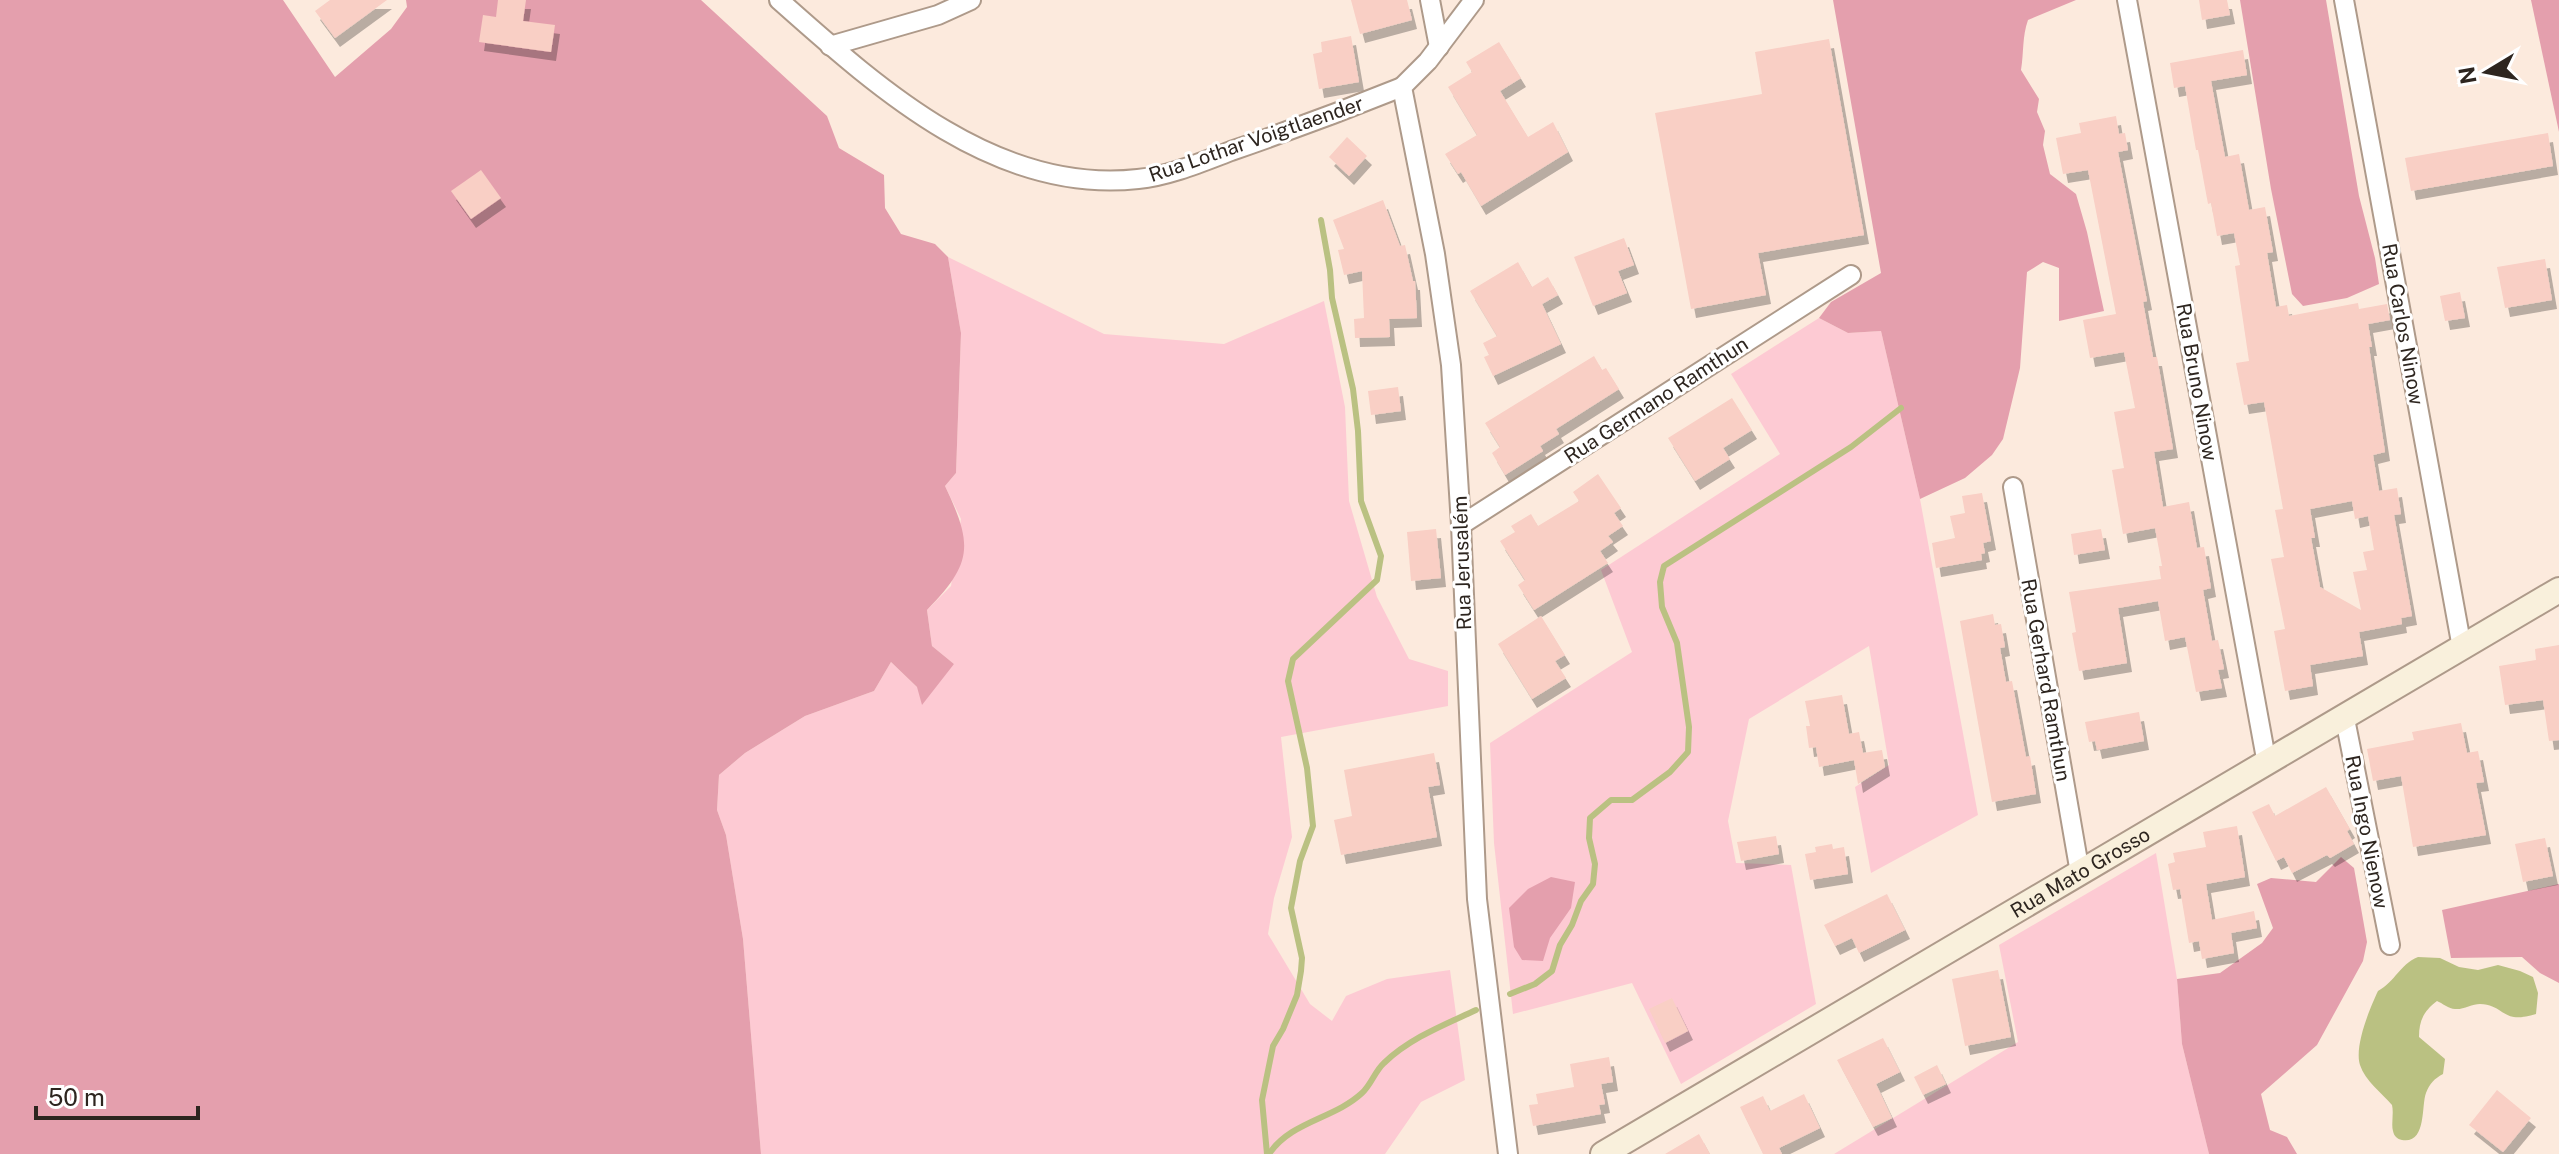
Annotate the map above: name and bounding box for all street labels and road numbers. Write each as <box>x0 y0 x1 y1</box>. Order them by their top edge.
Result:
street label: Rua Lothar Voigtlaender <box>1145 91 1367 187</box>
street label: Rua Carlos Ninow <box>2377 241 2429 407</box>
street label: Rua Bruno Ninow <box>2171 301 2223 463</box>
street label: Rua Germano Ramthun <box>1560 332 1752 468</box>
street label: Rua Jerusalém <box>1448 495 1476 631</box>
street label: Rua Gerhard Ramthun <box>2016 577 2076 783</box>
street label: Rua Ingo Nienow <box>2340 753 2394 911</box>
street label: Rua Mato Grosso <box>2006 822 2154 923</box>

